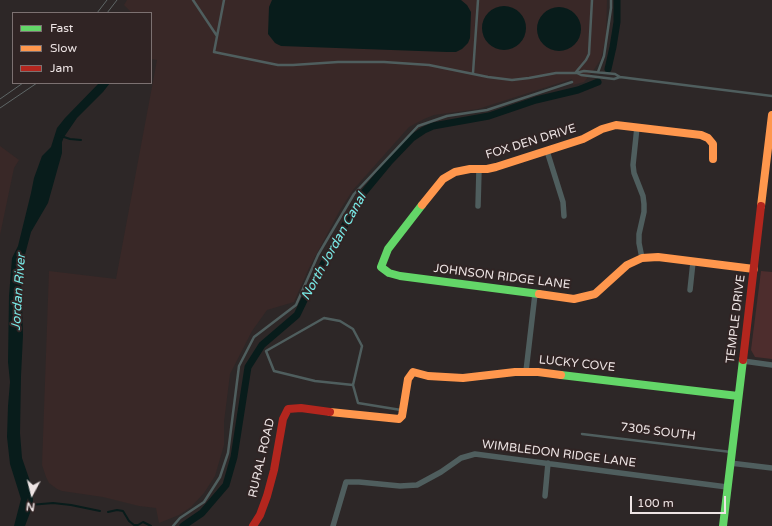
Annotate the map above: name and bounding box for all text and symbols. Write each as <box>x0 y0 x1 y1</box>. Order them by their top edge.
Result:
legend <box>12 12 152 84</box>
text: Fast <box>50 21 73 35</box>
text: Slow <box>50 41 77 55</box>
text: Jam <box>50 61 73 75</box>
street label: FOX DEN DRIVE <box>484 121 578 163</box>
water label: North Jordan Canal <box>298 191 370 303</box>
water label: Jordan River <box>9 253 29 331</box>
street label: JOHNSON RIDGE LANE <box>433 261 571 293</box>
street label: TEMPLE DRIVE <box>723 274 749 364</box>
street label: LUCKY COVE <box>538 353 616 375</box>
street label: RURAL ROAD <box>246 417 278 499</box>
street label: 7305 SOUTH <box>619 420 697 444</box>
street label: WIMBLEDON RIDGE LANE <box>481 437 637 471</box>
north arrow <box>12 474 52 514</box>
scale bar <box>632 488 728 514</box>
text: 100 m <box>637 496 674 510</box>
text: N <box>25 499 36 513</box>

